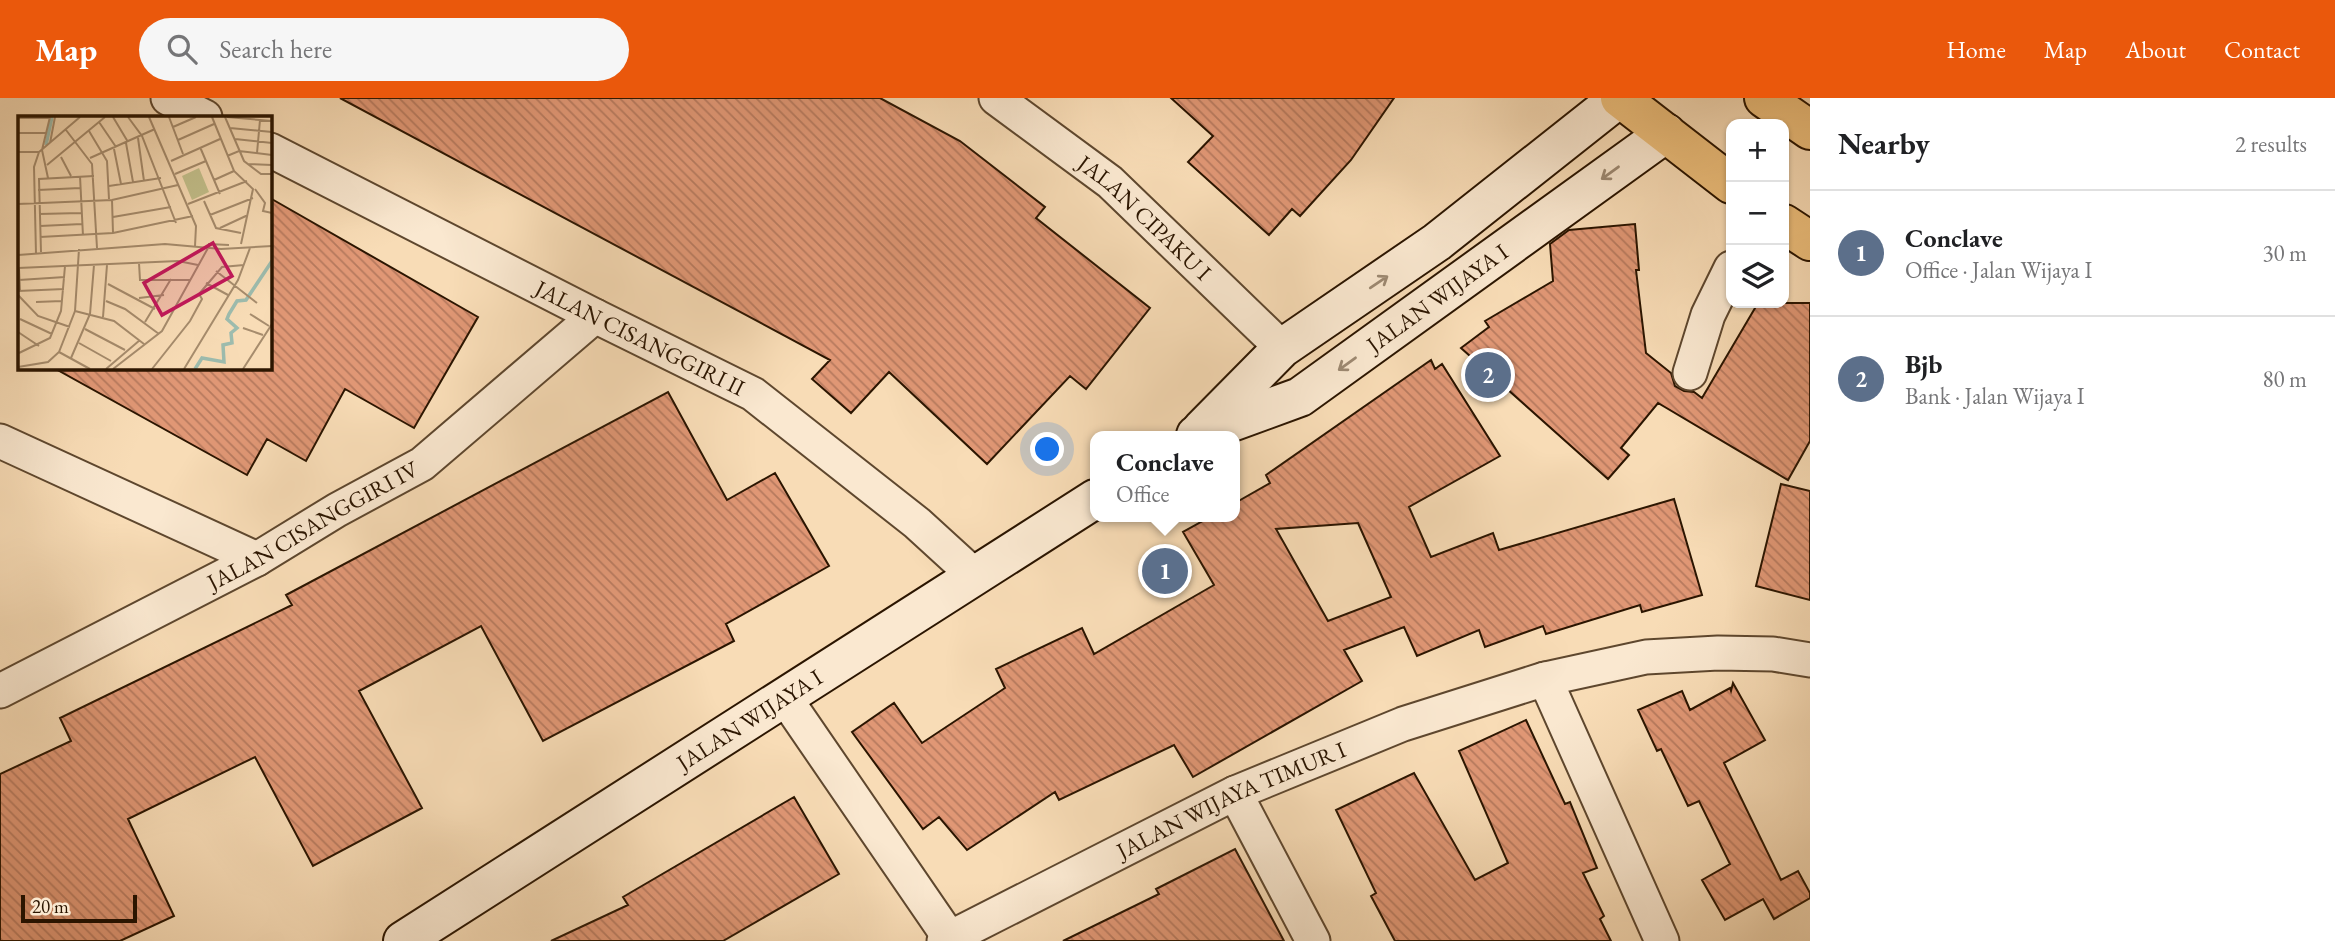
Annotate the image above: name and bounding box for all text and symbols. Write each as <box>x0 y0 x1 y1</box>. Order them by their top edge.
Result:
search box <box>139 18 629 81</box>
text: Map <box>35 28 97 71</box>
icon: search <box>163 30 201 68</box>
text: Search here <box>219 32 332 66</box>
text: Home <box>1946 34 2006 65</box>
text: Map <box>2044 34 2087 65</box>
text: About <box>2125 34 2186 65</box>
text: Contact <box>2224 34 2300 65</box>
inset map <box>18 116 271 369</box>
map controls <box>1726 119 1789 308</box>
button: + <box>1726 119 1789 182</box>
text: Nearby <box>1838 124 1930 163</box>
text: 2 results <box>2235 129 2307 159</box>
street label: JALAN CIPAKU I <box>1070 147 1218 287</box>
one-way arrow <box>1601 166 1620 180</box>
button: − <box>1726 182 1789 245</box>
text: Conclave <box>1905 221 2003 255</box>
street label: JALAN WIJAYA I <box>1359 237 1514 360</box>
text: 1 <box>1855 238 1867 268</box>
text: 30 m <box>2262 238 2307 268</box>
button: layers <box>1726 245 1789 308</box>
text: Office · Jalan Wijaya I <box>1905 255 2092 285</box>
street label: JALAN CISANGGIRI II <box>528 272 750 403</box>
one-way arrow <box>1369 275 1388 289</box>
text: Bjb <box>1905 347 1942 381</box>
pin: 2 <box>1465 349 1511 401</box>
one-way arrow <box>1338 357 1357 371</box>
text: 2 <box>1855 364 1867 394</box>
text: 80 m <box>2262 364 2307 394</box>
text: Bank · Jalan Wijaya I <box>1905 381 2085 411</box>
popup <box>1090 431 1240 522</box>
your location <box>1030 432 1064 466</box>
text: Conclave <box>1116 445 1214 479</box>
street label: JALAN CISANGGIRI IV <box>200 453 424 598</box>
text: Office <box>1116 479 1169 509</box>
pin: 1 <box>1142 545 1188 597</box>
street label: JALAN WIJAYA I <box>669 662 828 779</box>
street label: JALAN WIJAYA TIMUR I <box>1110 734 1350 867</box>
scale bar <box>21 892 136 924</box>
text: 20 m <box>32 894 69 919</box>

